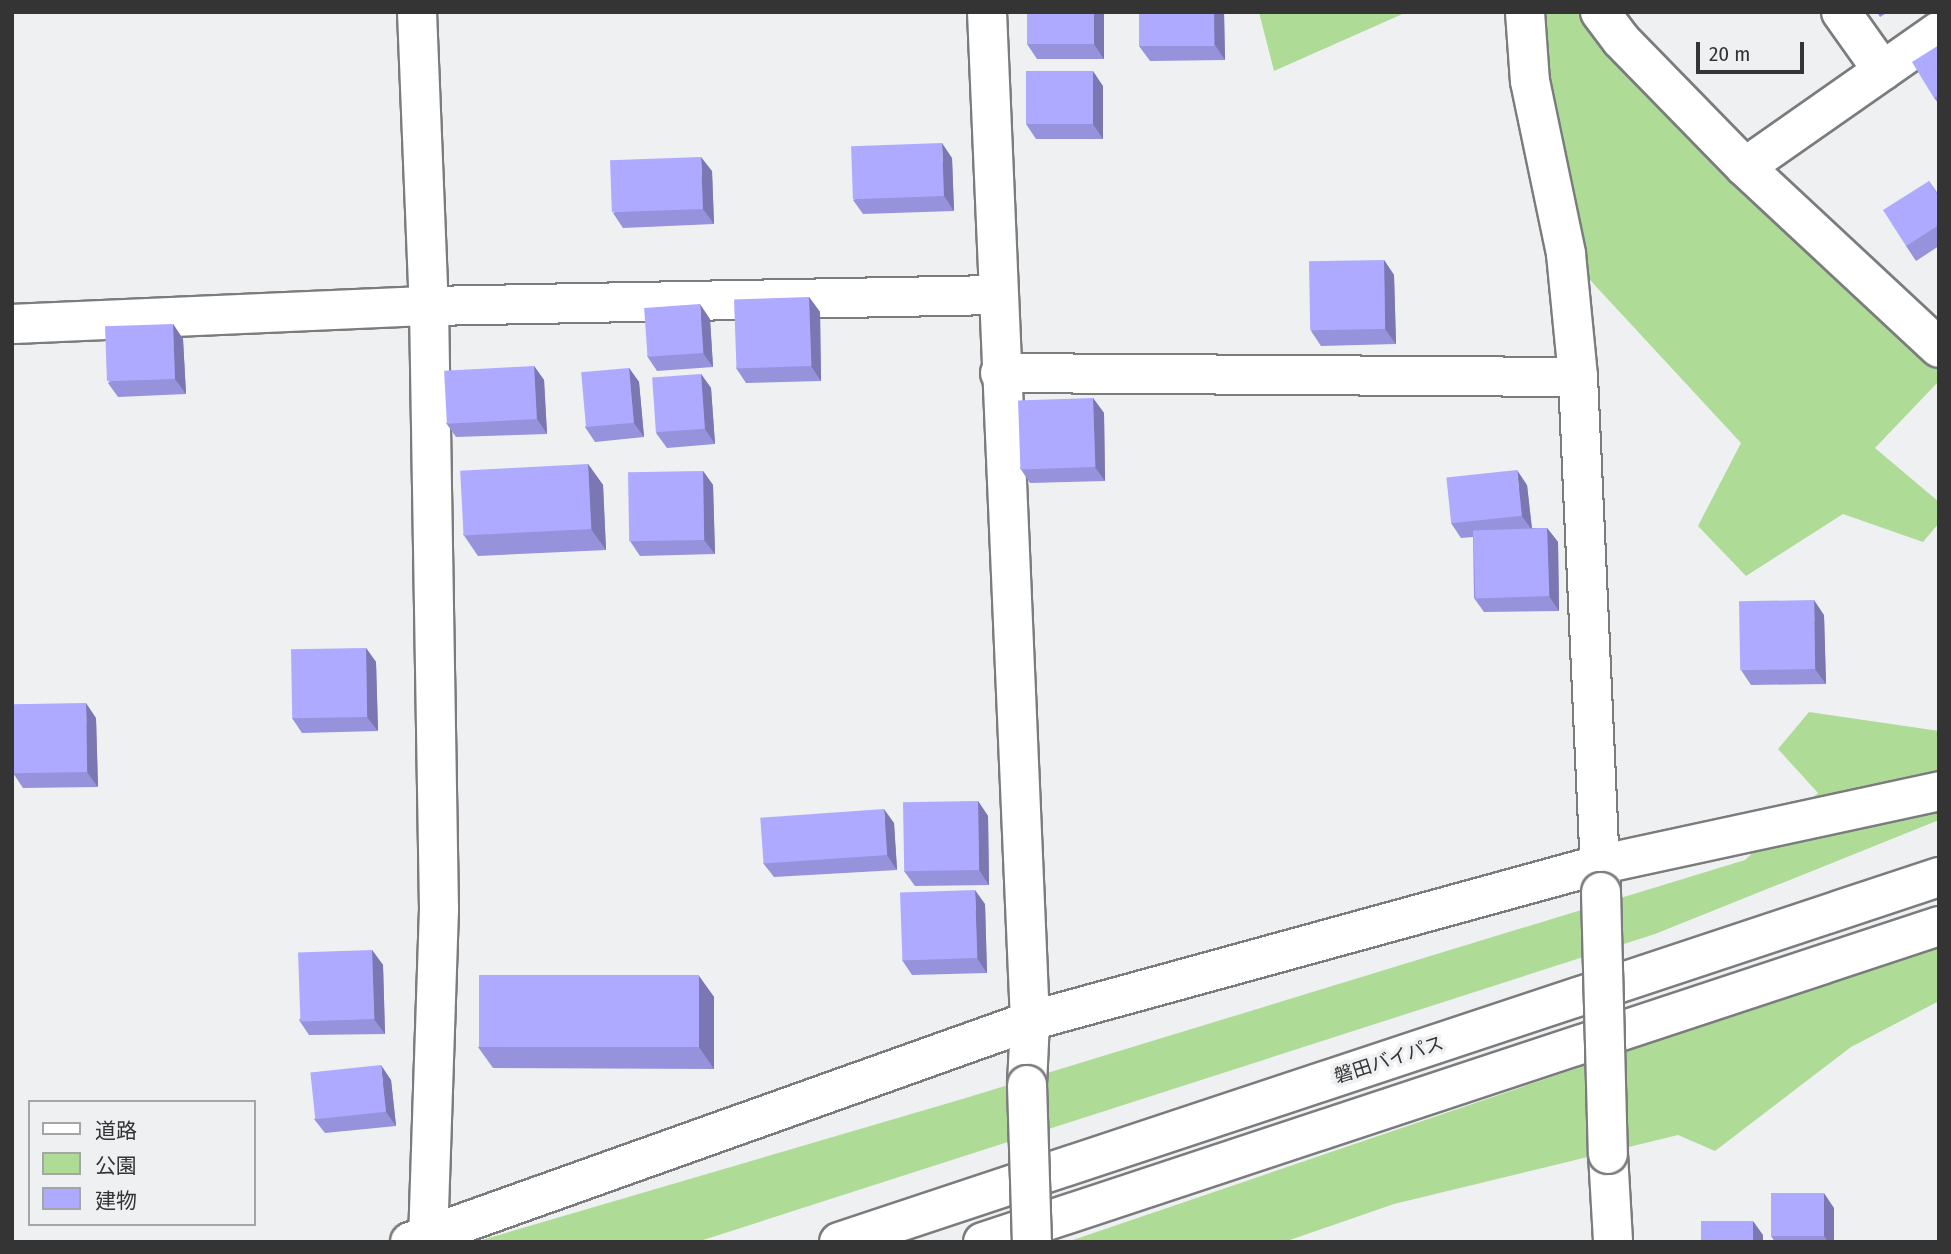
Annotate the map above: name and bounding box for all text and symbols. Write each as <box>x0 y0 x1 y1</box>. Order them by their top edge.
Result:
scale bar <box>1699 28 1808 72</box>
text: 20 m <box>1709 41 1750 67</box>
street label: 磐田バイパス <box>1331 1032 1447 1088</box>
legend <box>28 1100 256 1226</box>
text: 道路 <box>95 1118 137 1144</box>
text: 公園 <box>95 1153 137 1179</box>
text: 建物 <box>95 1188 137 1214</box>

